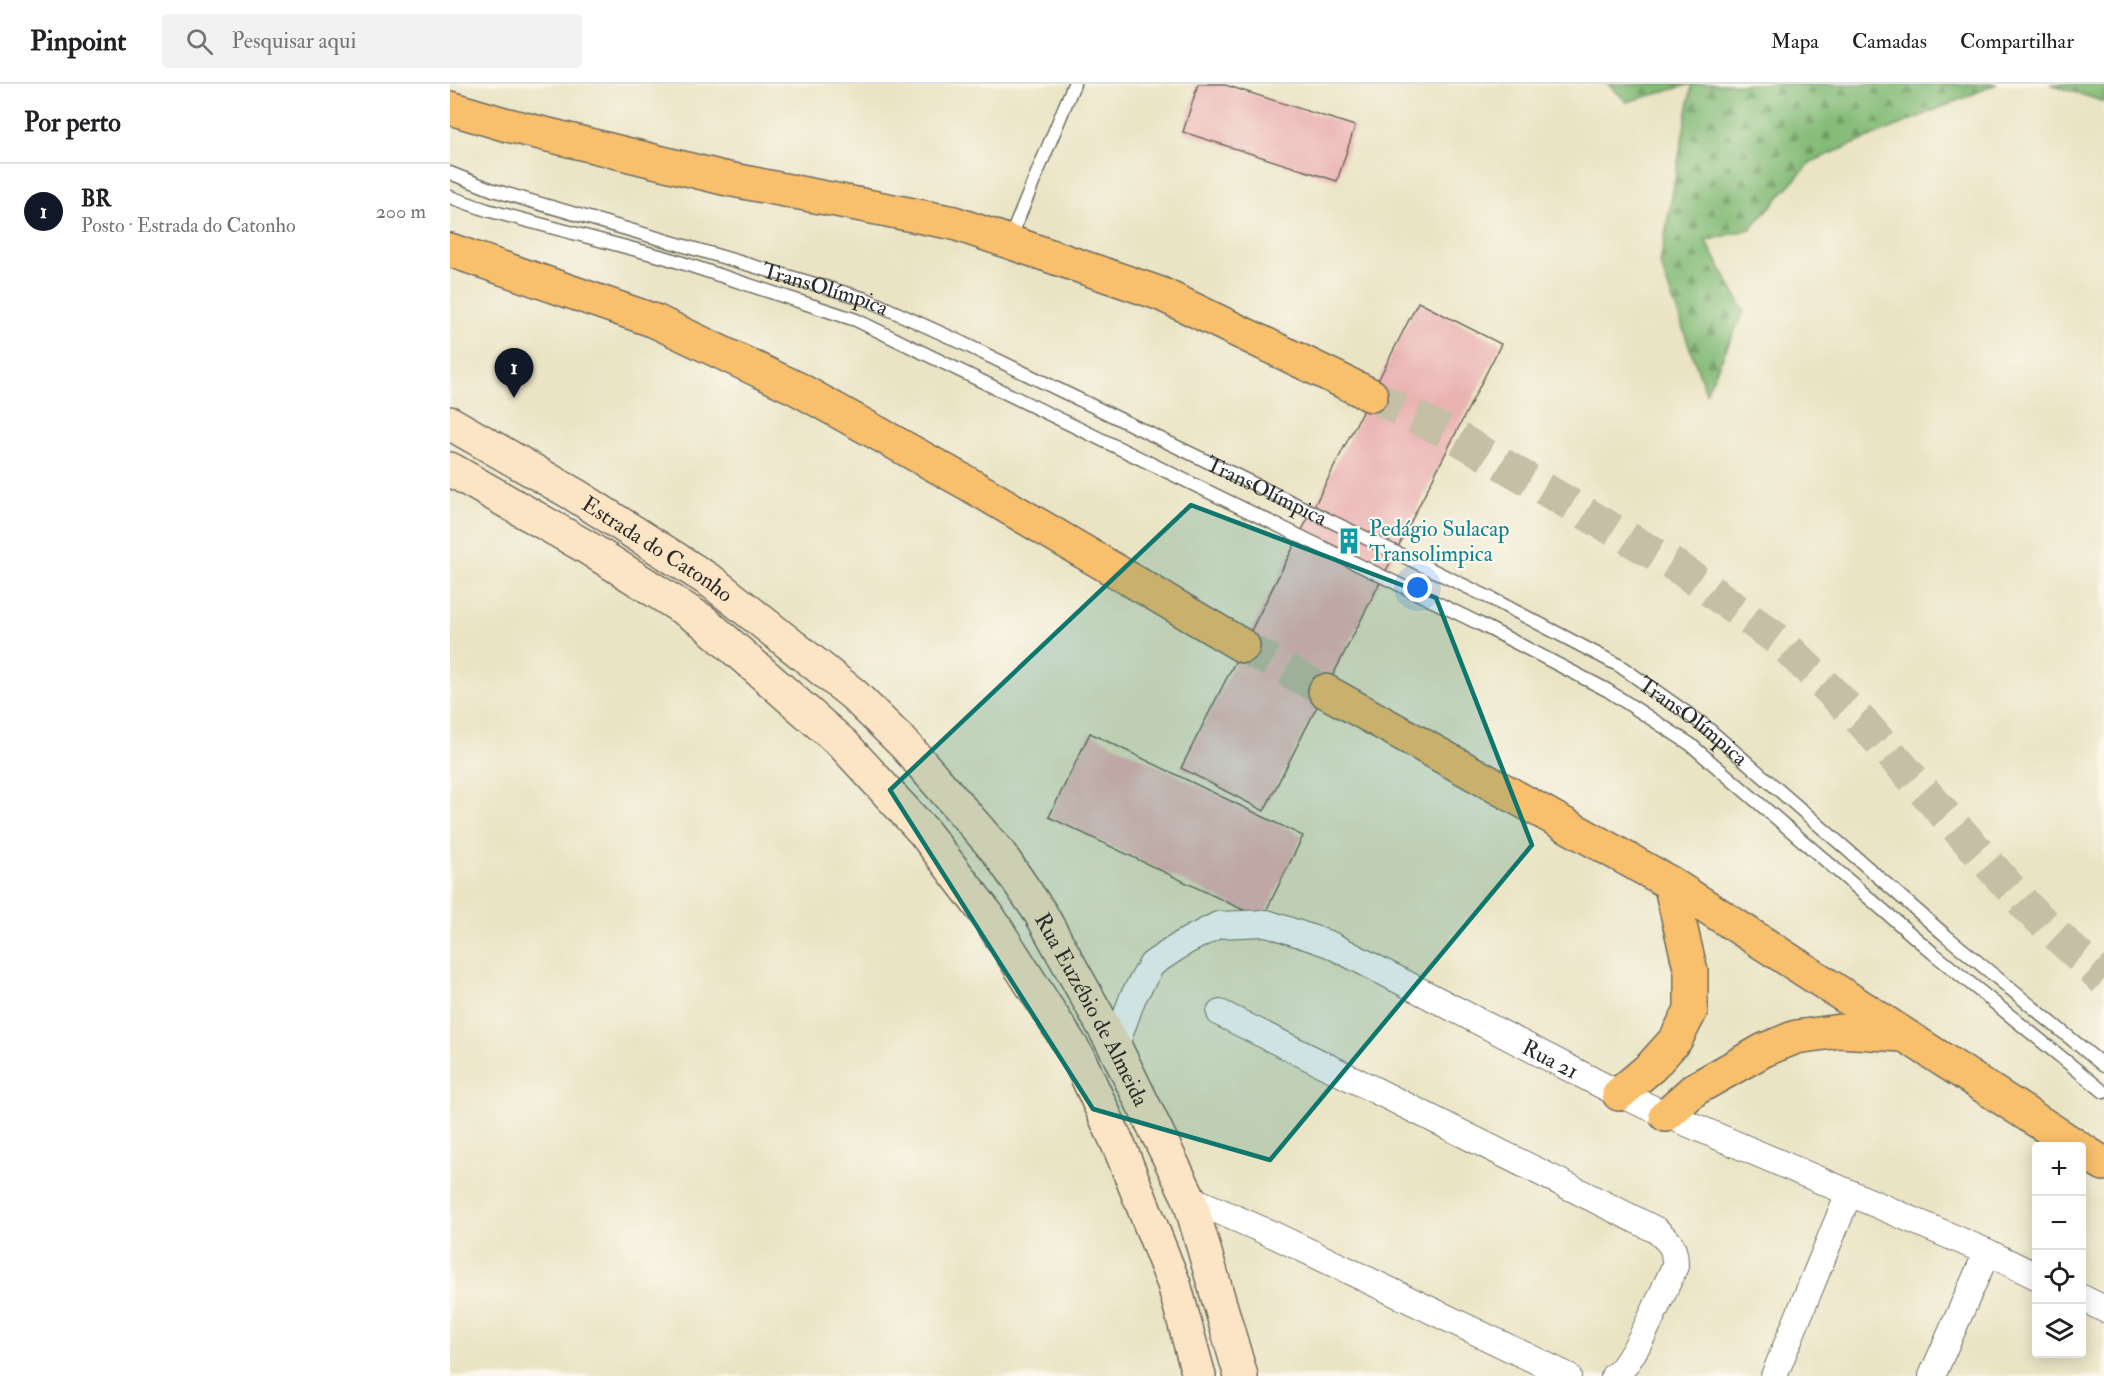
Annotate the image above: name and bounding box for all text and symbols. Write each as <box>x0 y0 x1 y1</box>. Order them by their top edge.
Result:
search box <box>162 14 582 68</box>
text: Pinpoint <box>30 24 126 59</box>
icon: search <box>183 25 216 58</box>
text: Pesquisar aqui <box>231 27 356 55</box>
text: Mapa <box>1771 28 1819 55</box>
text: Camadas <box>1852 28 1927 55</box>
text: Compartilhar <box>1960 28 2074 55</box>
text: Por perto <box>24 107 121 139</box>
text: BR <box>81 185 111 213</box>
text: 1 <box>40 199 47 224</box>
text: 200 m <box>376 199 426 224</box>
text: Posto · Estrada do Catonho <box>81 213 296 238</box>
street label: TransOlímpica <box>759 256 894 323</box>
pin: 1 <box>494 348 534 398</box>
street label: TransOlímpica <box>1201 450 1332 533</box>
street label: Estrada do Catonho <box>577 490 739 609</box>
place label: Pedágio Sulacap Transolimpica <box>1369 515 1509 569</box>
building icon: Pedágio Sulacap Transolimpica <box>1334 526 1364 556</box>
your location <box>1403 573 1432 602</box>
street label: TransOlímpica <box>1633 670 1754 773</box>
street label: Rua Euzébio de Almeida <box>1028 908 1155 1112</box>
street label: Rua 21 <box>1517 1033 1583 1086</box>
map controls <box>2032 1142 2086 1358</box>
button: + <box>2032 1142 2086 1196</box>
button: − <box>2032 1196 2086 1250</box>
button: locate <box>2032 1250 2086 1304</box>
button: layers <box>2032 1304 2086 1358</box>

